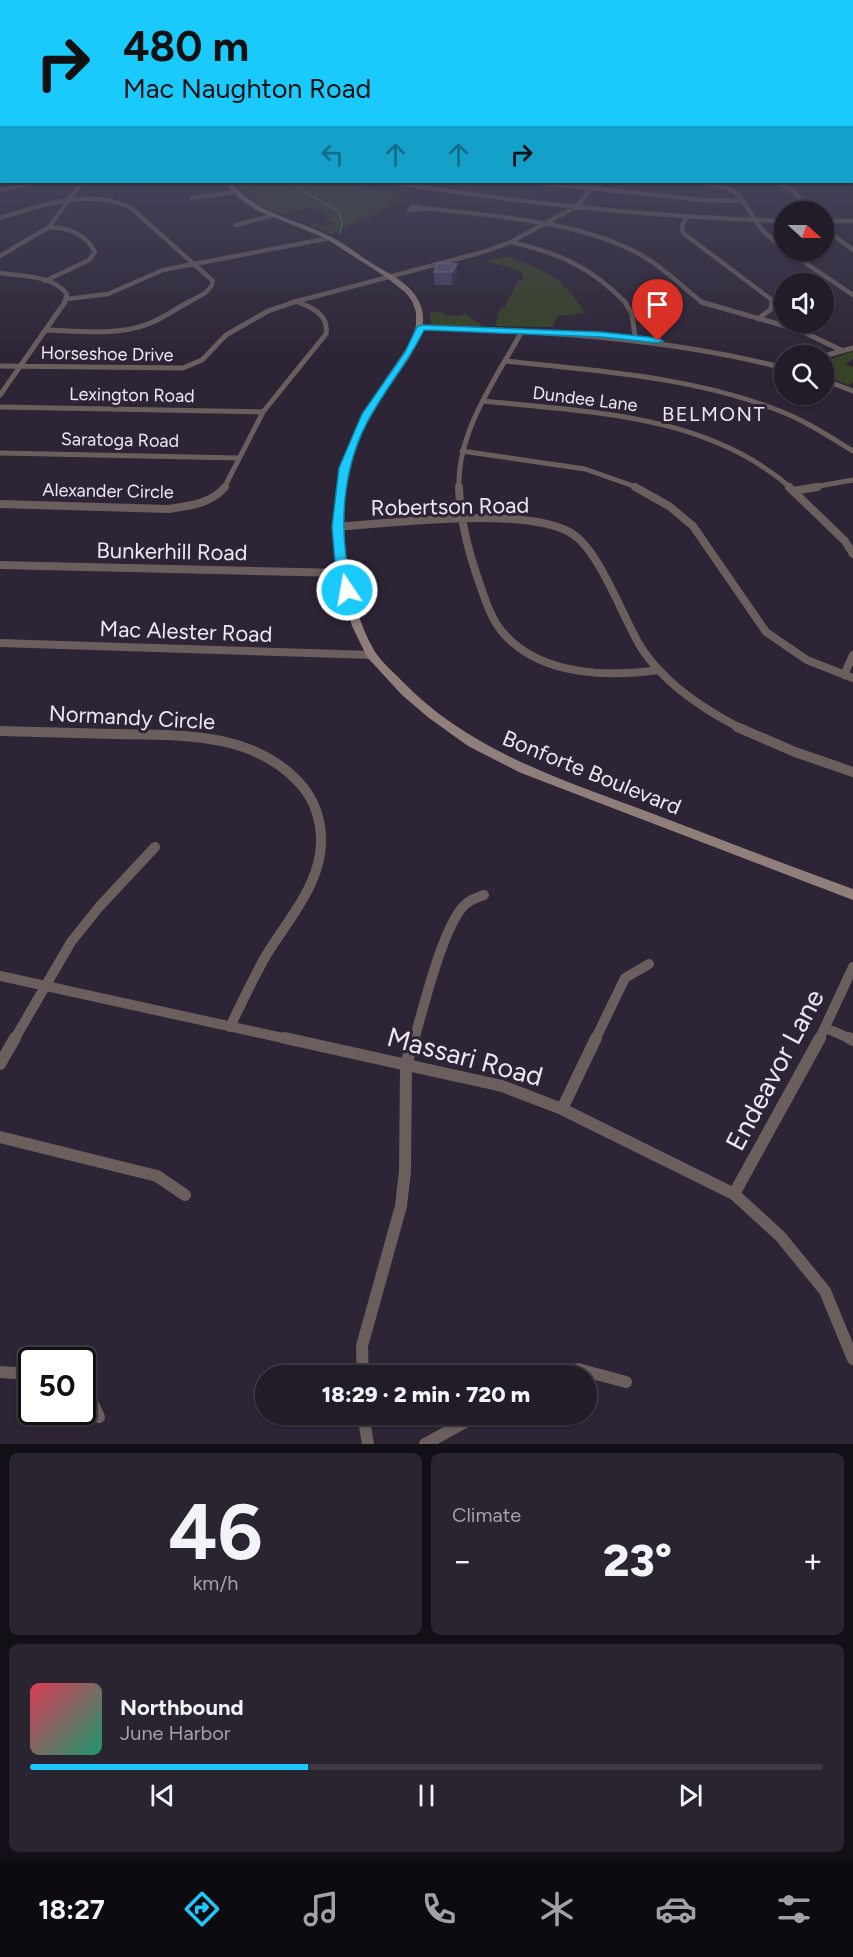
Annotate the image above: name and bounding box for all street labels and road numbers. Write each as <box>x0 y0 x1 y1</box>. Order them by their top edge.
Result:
street label: Horseshoe Drive <box>40 342 174 366</box>
street label: Dundee Lane <box>531 382 639 416</box>
street label: Lexington Road <box>69 383 195 407</box>
street label: Saratoga Road <box>61 428 179 452</box>
street label: Alexander Circle <box>42 479 174 503</box>
street label: Robertson Road <box>371 492 530 521</box>
street label: Bunkerhill Road <box>96 537 248 566</box>
street label: Mac Alester Road <box>99 615 273 648</box>
street label: Normandy Circle <box>48 700 216 735</box>
street label: Bonforte Boulevard <box>499 724 685 821</box>
street label: Endeavor Lane <box>718 983 831 1156</box>
street label: Massari Road <box>384 1020 547 1093</box>

